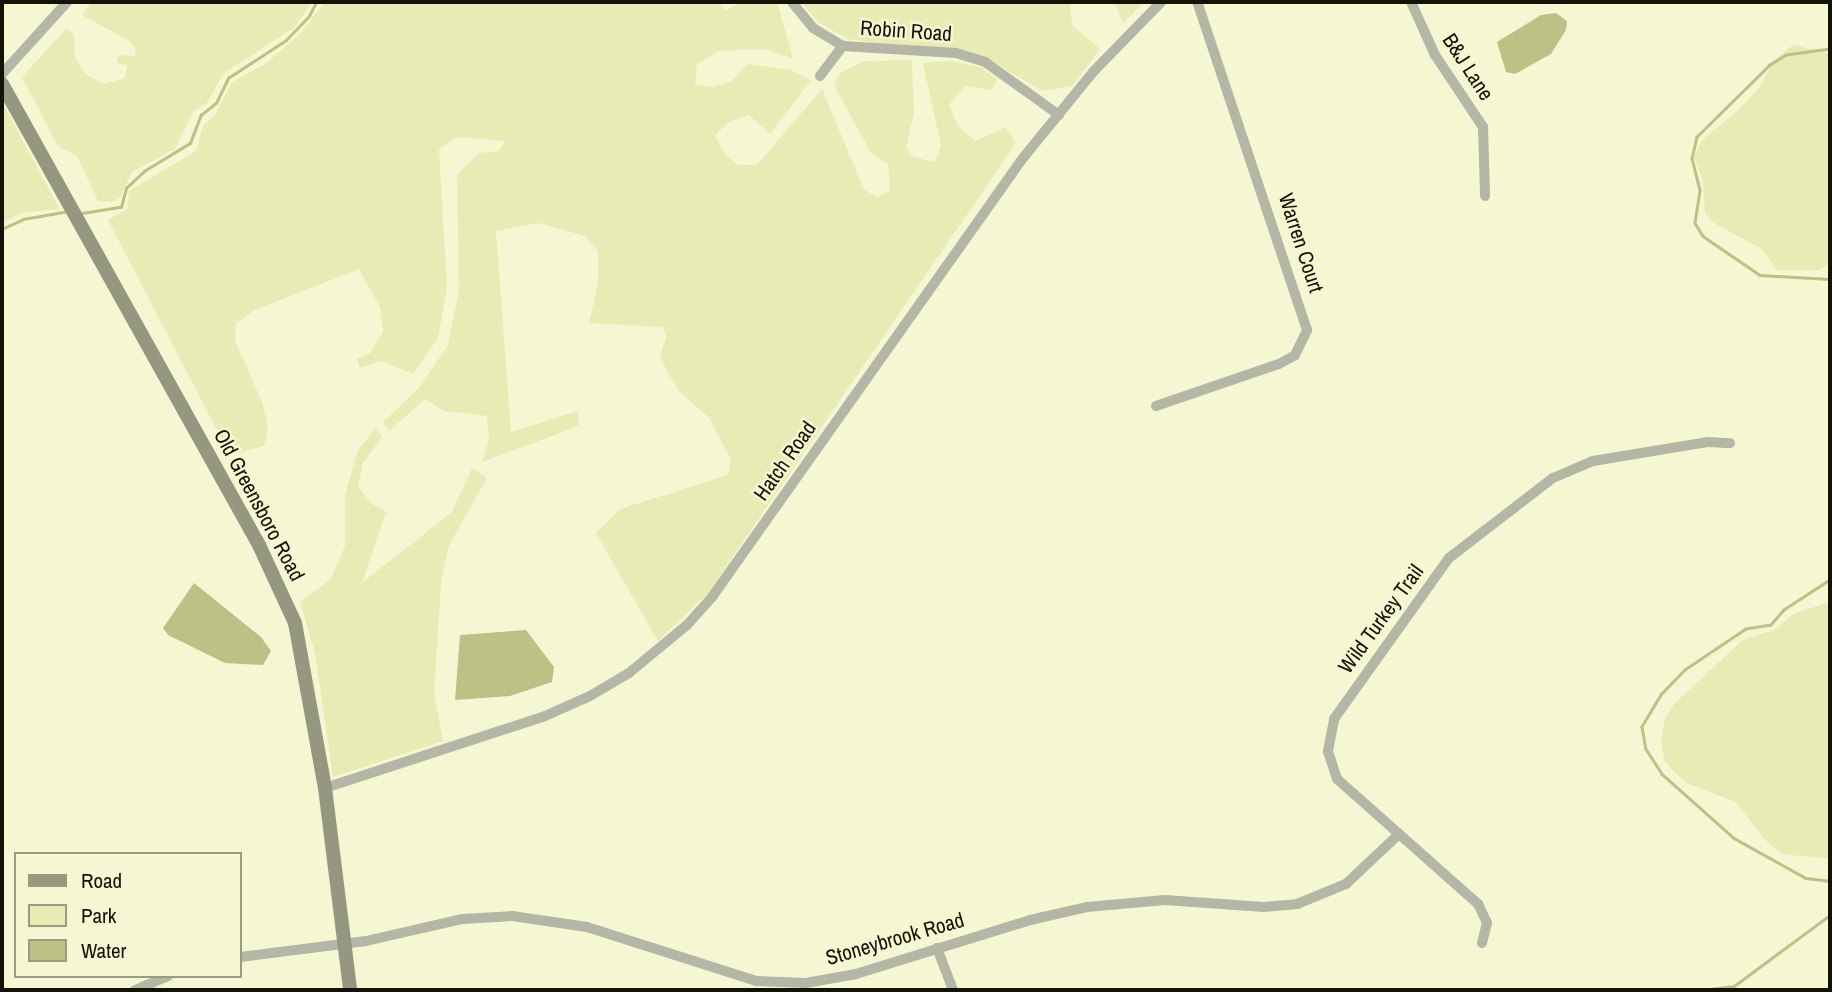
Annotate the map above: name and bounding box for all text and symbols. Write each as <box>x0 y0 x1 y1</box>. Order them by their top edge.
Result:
street label: Robin Road <box>859 15 953 47</box>
street label: B&J Lane <box>1437 29 1499 105</box>
street label: Warren Court <box>1273 190 1329 296</box>
street label: Hatch Road <box>749 417 821 505</box>
street label: Old Greensboro Road <box>208 425 310 585</box>
street label: Wild Turkey Trail <box>1333 559 1429 679</box>
legend <box>14 852 242 978</box>
text: Road <box>81 866 122 895</box>
text: Park <box>81 901 116 930</box>
street label: Stoneybrook Road <box>823 907 967 971</box>
text: Water <box>81 936 126 965</box>

